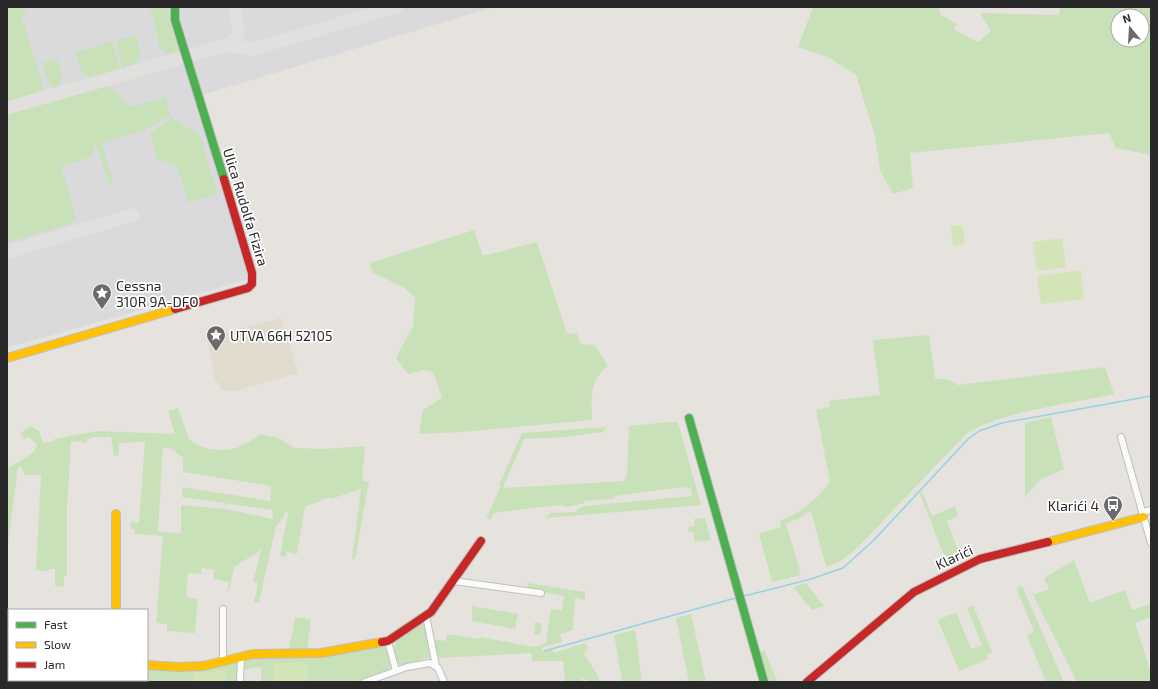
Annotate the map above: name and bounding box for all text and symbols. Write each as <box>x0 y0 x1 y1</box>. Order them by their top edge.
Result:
north arrow <box>1110 8 1150 48</box>
text: N <box>1121 11 1133 25</box>
street label: Ulica Rudolfa Fizira <box>220 146 272 268</box>
place label: Cessna 310R 9A-DFO <box>116 277 199 310</box>
place icon: Cessna 310R 9A-DFO <box>91 282 113 310</box>
place icon: UTVA 66H 52105 <box>205 324 227 352</box>
place label: UTVA 66H 52105 <box>230 327 332 344</box>
bus stop icon: Klarići 4 <box>1102 494 1124 522</box>
place label: Klarići 4 <box>1048 497 1099 514</box>
street label: Klarići <box>932 541 976 573</box>
legend <box>8 609 148 681</box>
text: Fast <box>44 617 68 631</box>
text: Slow <box>44 637 71 651</box>
text: Jam <box>44 657 65 671</box>

